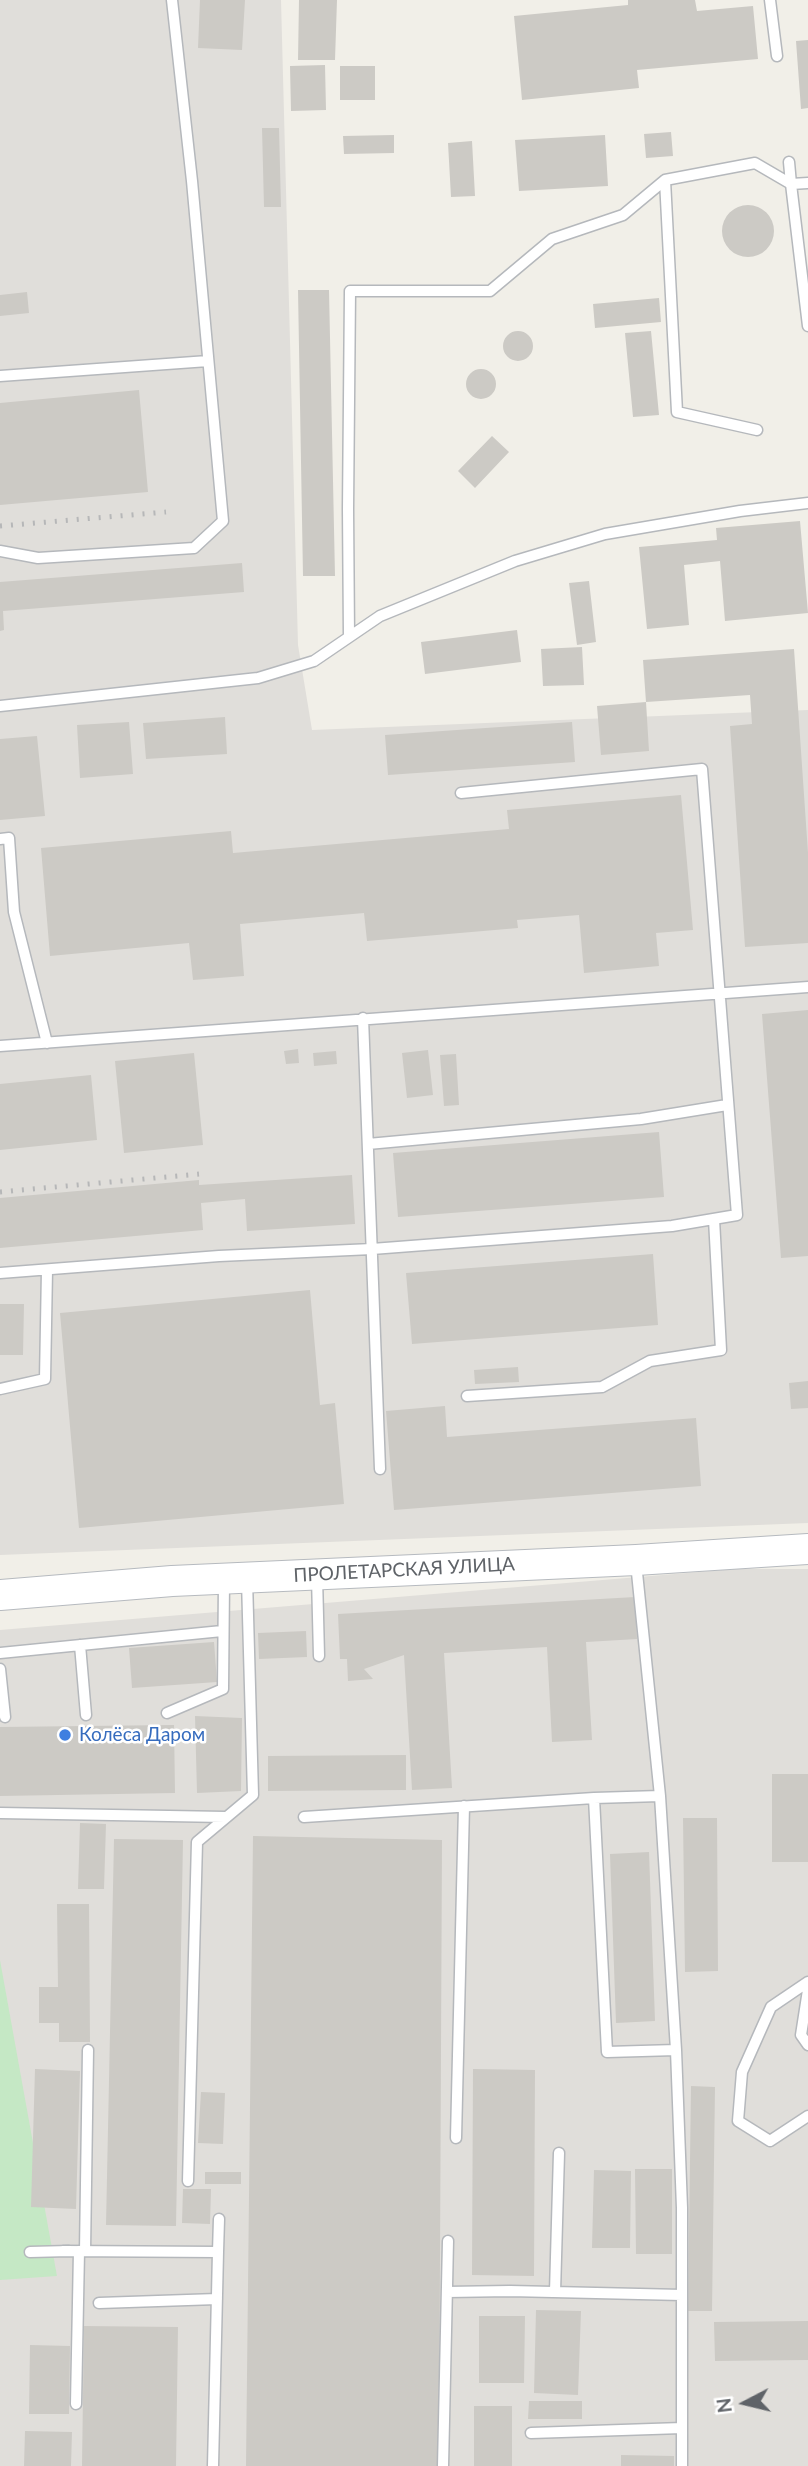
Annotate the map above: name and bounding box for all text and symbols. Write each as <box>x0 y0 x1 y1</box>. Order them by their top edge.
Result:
street label: ПРОЛЕТАРСКАЯ УЛИЦА <box>293 1553 515 1587</box>
place label: Колёса Даром <box>79 1724 205 1746</box>
marker: Колёса Даром <box>57 1727 73 1743</box>
north arrow <box>710 2368 780 2438</box>
text: N <box>711 2397 736 2414</box>

